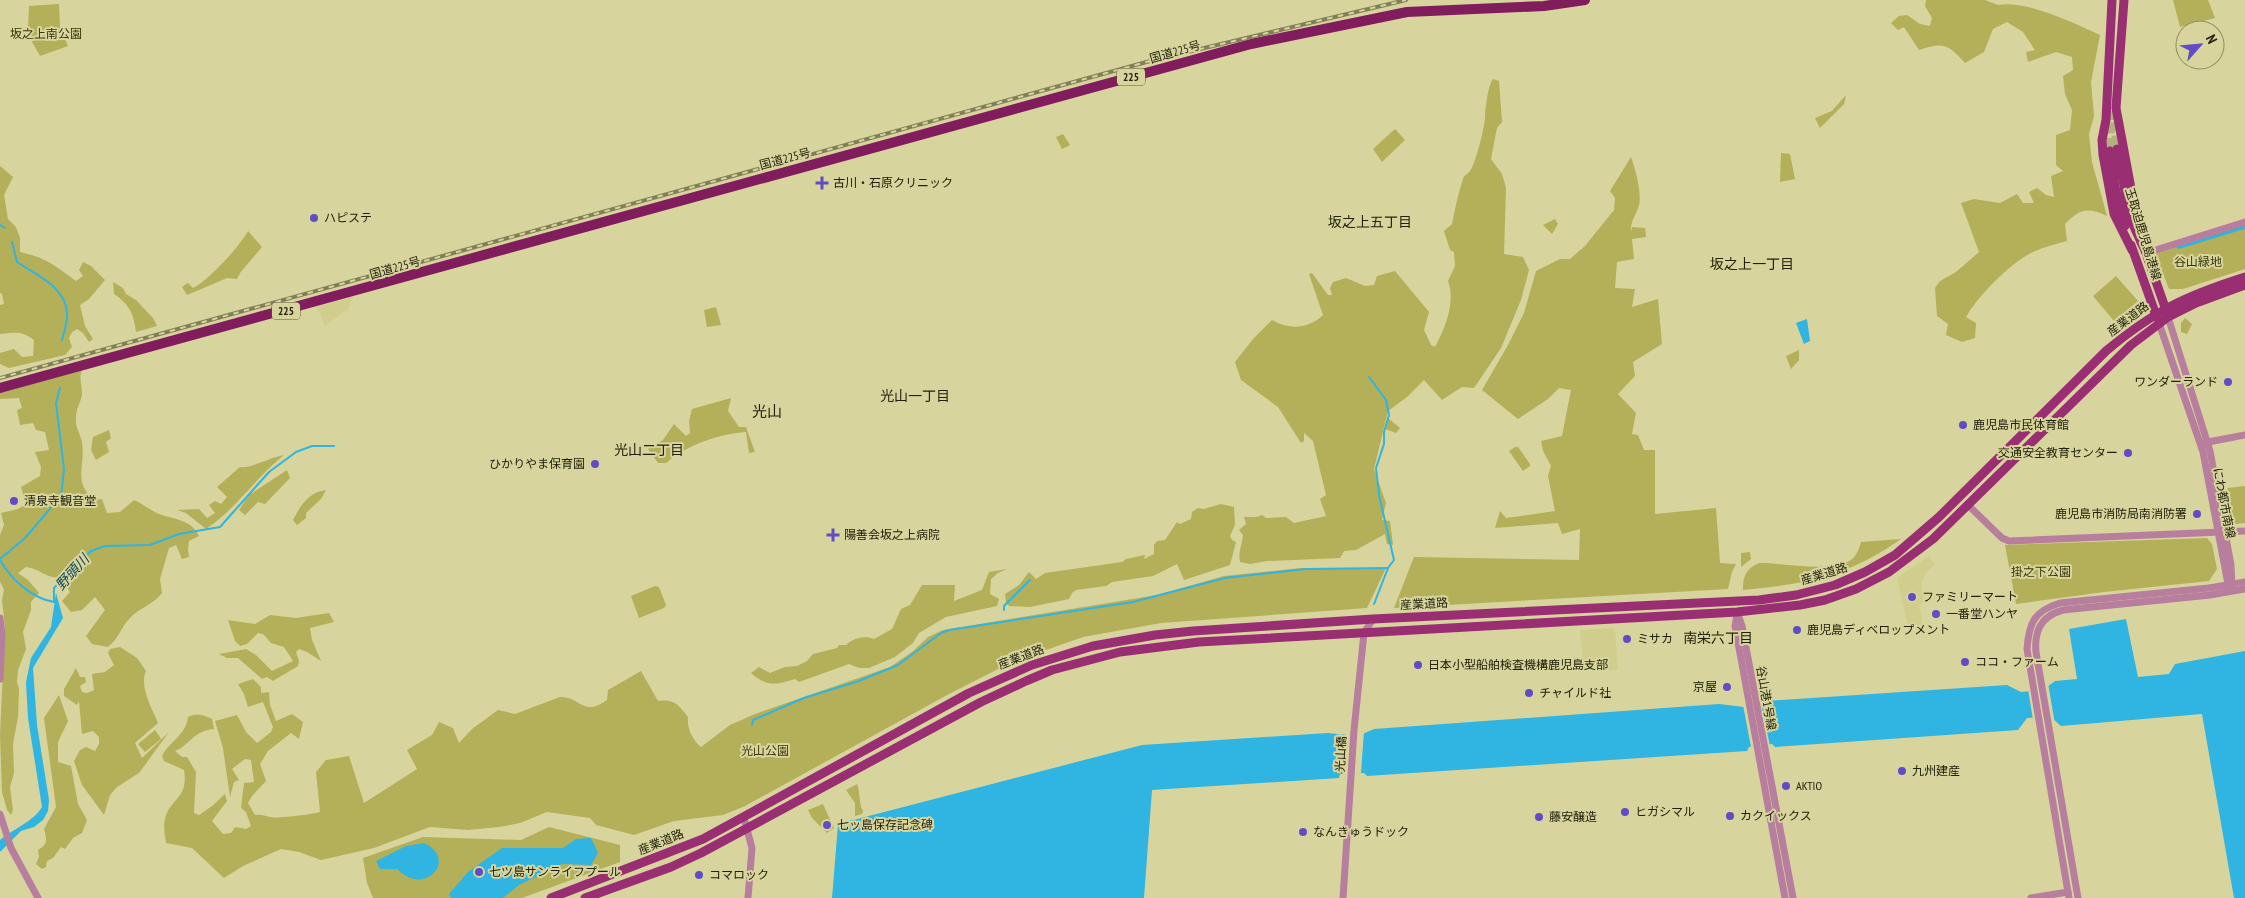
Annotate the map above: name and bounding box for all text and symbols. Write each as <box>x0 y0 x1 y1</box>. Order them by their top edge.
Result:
north arrow <box>2175 20 2225 70</box>
park label: 坂之上南公園 <box>10 26 82 41</box>
text: N <box>2202 32 2221 47</box>
street label: 国道225号 <box>1148 37 1202 66</box>
road number: 225 <box>1117 68 1145 86</box>
street label: 国道225号 <box>758 145 812 173</box>
place label: 古川・石原クリニック <box>833 175 953 190</box>
marker: 古川・石原クリニック <box>815 176 829 190</box>
street label: 玉取迫鹿児島港線 <box>2122 186 2165 282</box>
place label: ハピステ <box>324 210 372 225</box>
marker: ハピステ <box>308 212 320 224</box>
district label: 坂之上五丁目 <box>1328 213 1412 231</box>
street label: 国道225号 <box>368 253 422 282</box>
park label: 谷山緑地 <box>2174 254 2222 269</box>
district label: 坂之上一丁目 <box>1710 255 1794 273</box>
street label: 産業道路 <box>2104 298 2151 339</box>
road number: 225 <box>272 302 300 320</box>
place label: ワンダーランド <box>2134 374 2218 389</box>
marker: ワンダーランド <box>2222 376 2234 388</box>
district label: 光山一丁目 <box>880 387 950 405</box>
district label: 光山 <box>752 402 782 421</box>
place label: 鹿児島市民体育館 <box>1973 417 2069 432</box>
marker: 鹿児島市民体育館 <box>1957 419 1969 431</box>
district label: 光山二丁目 <box>614 441 684 459</box>
place label: 交通安全教育センター <box>1998 445 2118 460</box>
marker: 交通安全教育センター <box>2122 447 2134 459</box>
place label: ひかりやま保育園 <box>489 456 585 471</box>
marker: ひかりやま保育園 <box>589 458 601 470</box>
street label: にわ都市南線 <box>2210 466 2239 540</box>
place label: 清泉寺観音堂 <box>24 493 96 508</box>
marker: 清泉寺観音堂 <box>8 495 20 507</box>
place label: 鹿児島市消防局南消防署 <box>2055 506 2187 521</box>
marker: 鹿児島市消防局南消防署 <box>2191 508 2203 520</box>
place label: 陽善会坂之上病院 <box>844 527 940 542</box>
marker: 陽善会坂之上病院 <box>826 528 840 542</box>
water label: 野頭川 <box>51 549 94 594</box>
street label: 産業道路 <box>1799 559 1849 588</box>
park label: 掛之下公園 <box>2011 564 2071 579</box>
place label: ファミリーマート <box>1922 589 2018 604</box>
marker: ファミリーマート <box>1906 591 1918 603</box>
street label: 産業道路 <box>1400 595 1448 612</box>
place label: 一番堂ハンヤ <box>1946 606 2018 621</box>
marker: 一番堂ハンヤ <box>1930 608 1942 620</box>
place label: 鹿児島ディベロップメント <box>1807 622 1950 637</box>
marker: 鹿児島ディベロップメント <box>1791 624 1803 636</box>
district label: 南栄六丁目 <box>1683 629 1753 647</box>
place label: ミサカ <box>1637 631 1673 646</box>
marker: ミサカ <box>1621 633 1633 645</box>
street label: 産業道路 <box>996 641 1046 672</box>
place label: ココ・ファーム <box>1975 654 2059 669</box>
marker: ココ・ファーム <box>1959 656 1971 668</box>
place label: 日本小型船舶検査機構鹿児島支部 <box>1428 657 1608 672</box>
marker: 日本小型船舶検査機構鹿児島支部 <box>1412 659 1424 671</box>
street label: 谷山港1号線 <box>1753 664 1780 731</box>
place label: 京屋 <box>1693 679 1717 694</box>
marker: 京屋 <box>1721 681 1733 693</box>
place label: チャイルド社 <box>1539 685 1611 700</box>
marker: チャイルド社 <box>1523 687 1535 699</box>
street label: 光山橋 <box>1332 736 1349 772</box>
park label: 光山公園 <box>741 743 789 758</box>
place label: 九州建産 <box>1912 763 1960 778</box>
marker: 九州建産 <box>1896 765 1908 777</box>
place label: AKTIO <box>1796 778 1822 793</box>
marker: AKTIO <box>1780 780 1792 792</box>
place label: ヒガシマル <box>1635 804 1695 819</box>
marker: ヒガシマル <box>1619 806 1631 818</box>
place label: カクイックス <box>1740 808 1812 823</box>
place label: 藤安醸造 <box>1549 809 1597 824</box>
marker: カクイックス <box>1724 810 1736 822</box>
marker: 藤安醸造 <box>1533 811 1545 823</box>
place label: 七ッ島保存記念碑 <box>837 817 933 832</box>
marker: 七ッ島保存記念碑 <box>821 819 833 831</box>
place label: なんきゅうドック <box>1313 824 1409 839</box>
street label: 産業道路 <box>636 826 686 857</box>
marker: なんきゅうドック <box>1297 826 1309 838</box>
place label: 七ツ島サンライフプール <box>489 864 621 879</box>
marker: 七ツ島サンライフプール <box>473 866 485 878</box>
place label: コマロック <box>709 867 769 882</box>
marker: コマロック <box>693 869 705 881</box>

